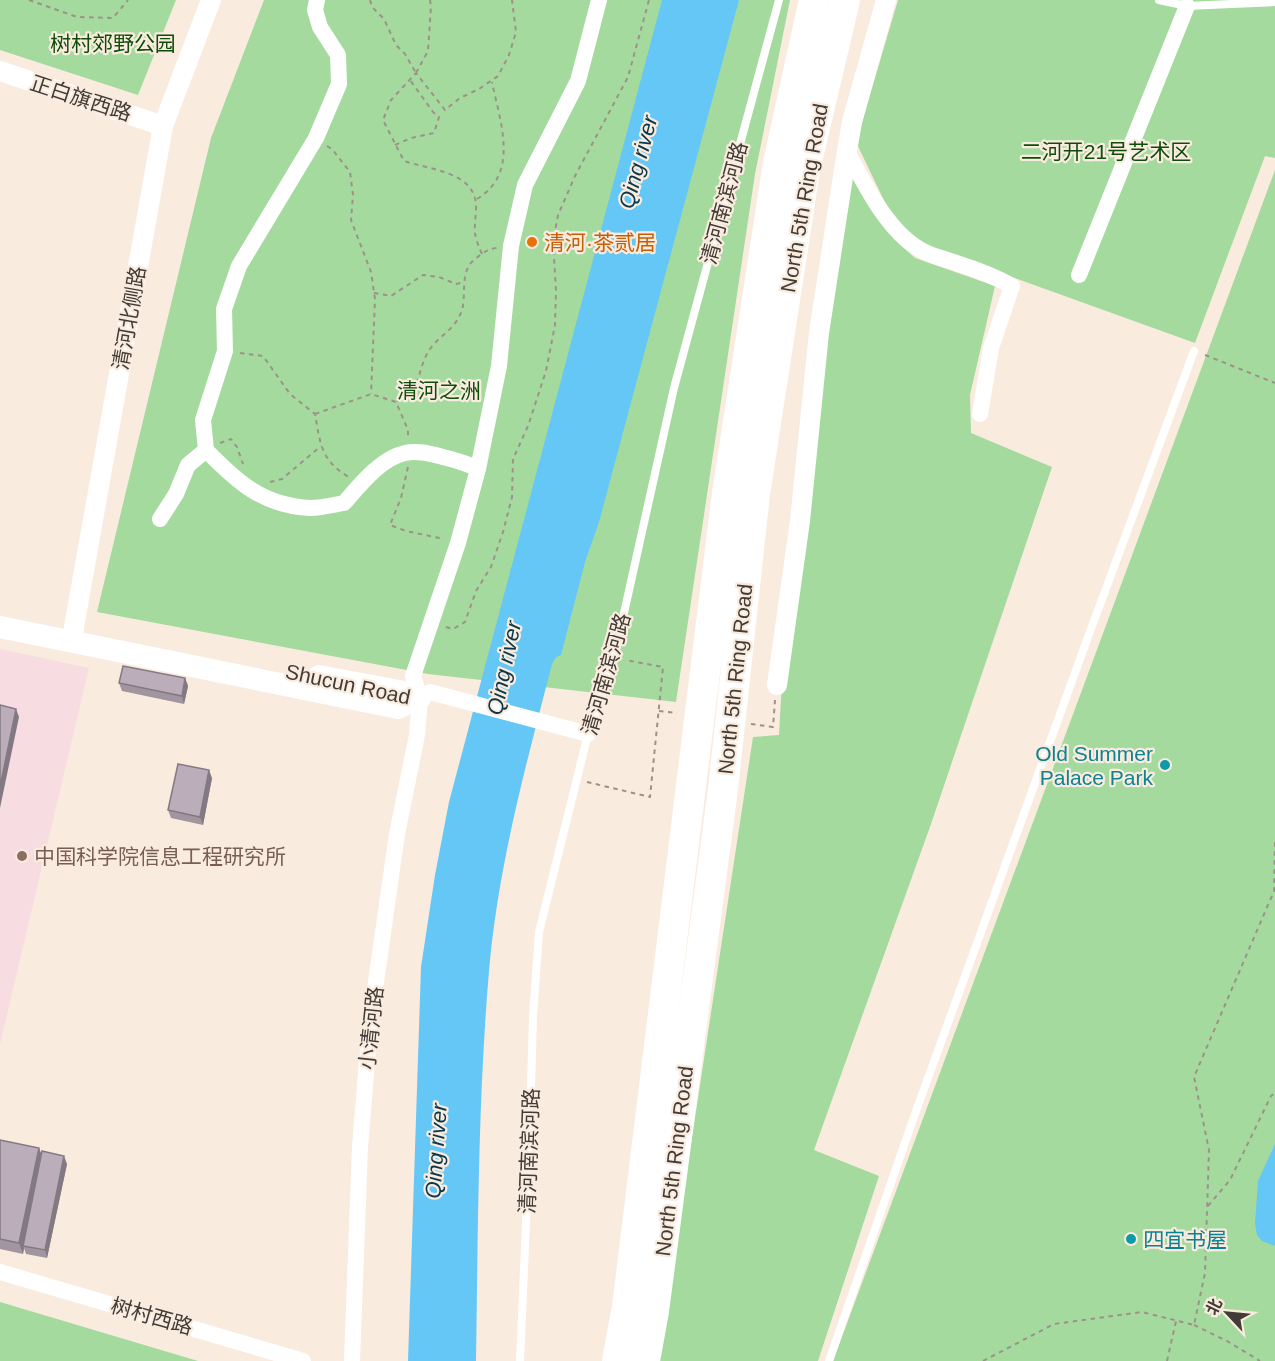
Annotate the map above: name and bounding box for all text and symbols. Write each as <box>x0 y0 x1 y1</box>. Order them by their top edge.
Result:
park label: 树村郊野公园 <box>50 32 176 55</box>
street label: 正白旗西路 <box>28 71 134 125</box>
street label: North 5th Ring Road <box>776 102 832 294</box>
water label: Qing river <box>614 111 663 211</box>
street label: 清河南滨河路 <box>697 139 751 267</box>
park label: 二河开21号艺术区 <box>1021 140 1191 163</box>
place label: 清河·茶贰居 <box>544 231 656 254</box>
marker: 清河·茶贰居 <box>525 235 539 249</box>
street label: 清河北侧路 <box>109 264 149 372</box>
park label: 清河之洲 <box>397 379 481 402</box>
street label: North 5th Ring Road <box>714 583 756 775</box>
street label: 清河南滨河路 <box>578 610 634 738</box>
water label: Qing river <box>482 617 526 717</box>
street label: Shucun Road <box>283 660 413 708</box>
place label: Old Summer Palace Park <box>1035 742 1153 789</box>
marker: Old Summer Palace Park <box>1158 758 1172 772</box>
place label: 中国科学院信息工程研究所 <box>34 845 286 868</box>
marker: 中国科学院信息工程研究所 <box>15 849 29 863</box>
street label: 小清河路 <box>355 985 387 1071</box>
street label: North 5th Ring Road <box>651 1065 697 1257</box>
street label: 清河南滨河路 <box>515 1088 543 1214</box>
water label: Qing river <box>420 1101 452 1199</box>
place label: 四宜书屋 <box>1143 1228 1227 1251</box>
marker: 四宜书屋 <box>1124 1232 1138 1246</box>
north arrow <box>1197 1283 1257 1343</box>
street label: 树村西路 <box>108 1293 196 1339</box>
text: 北 <box>1203 1296 1225 1318</box>

